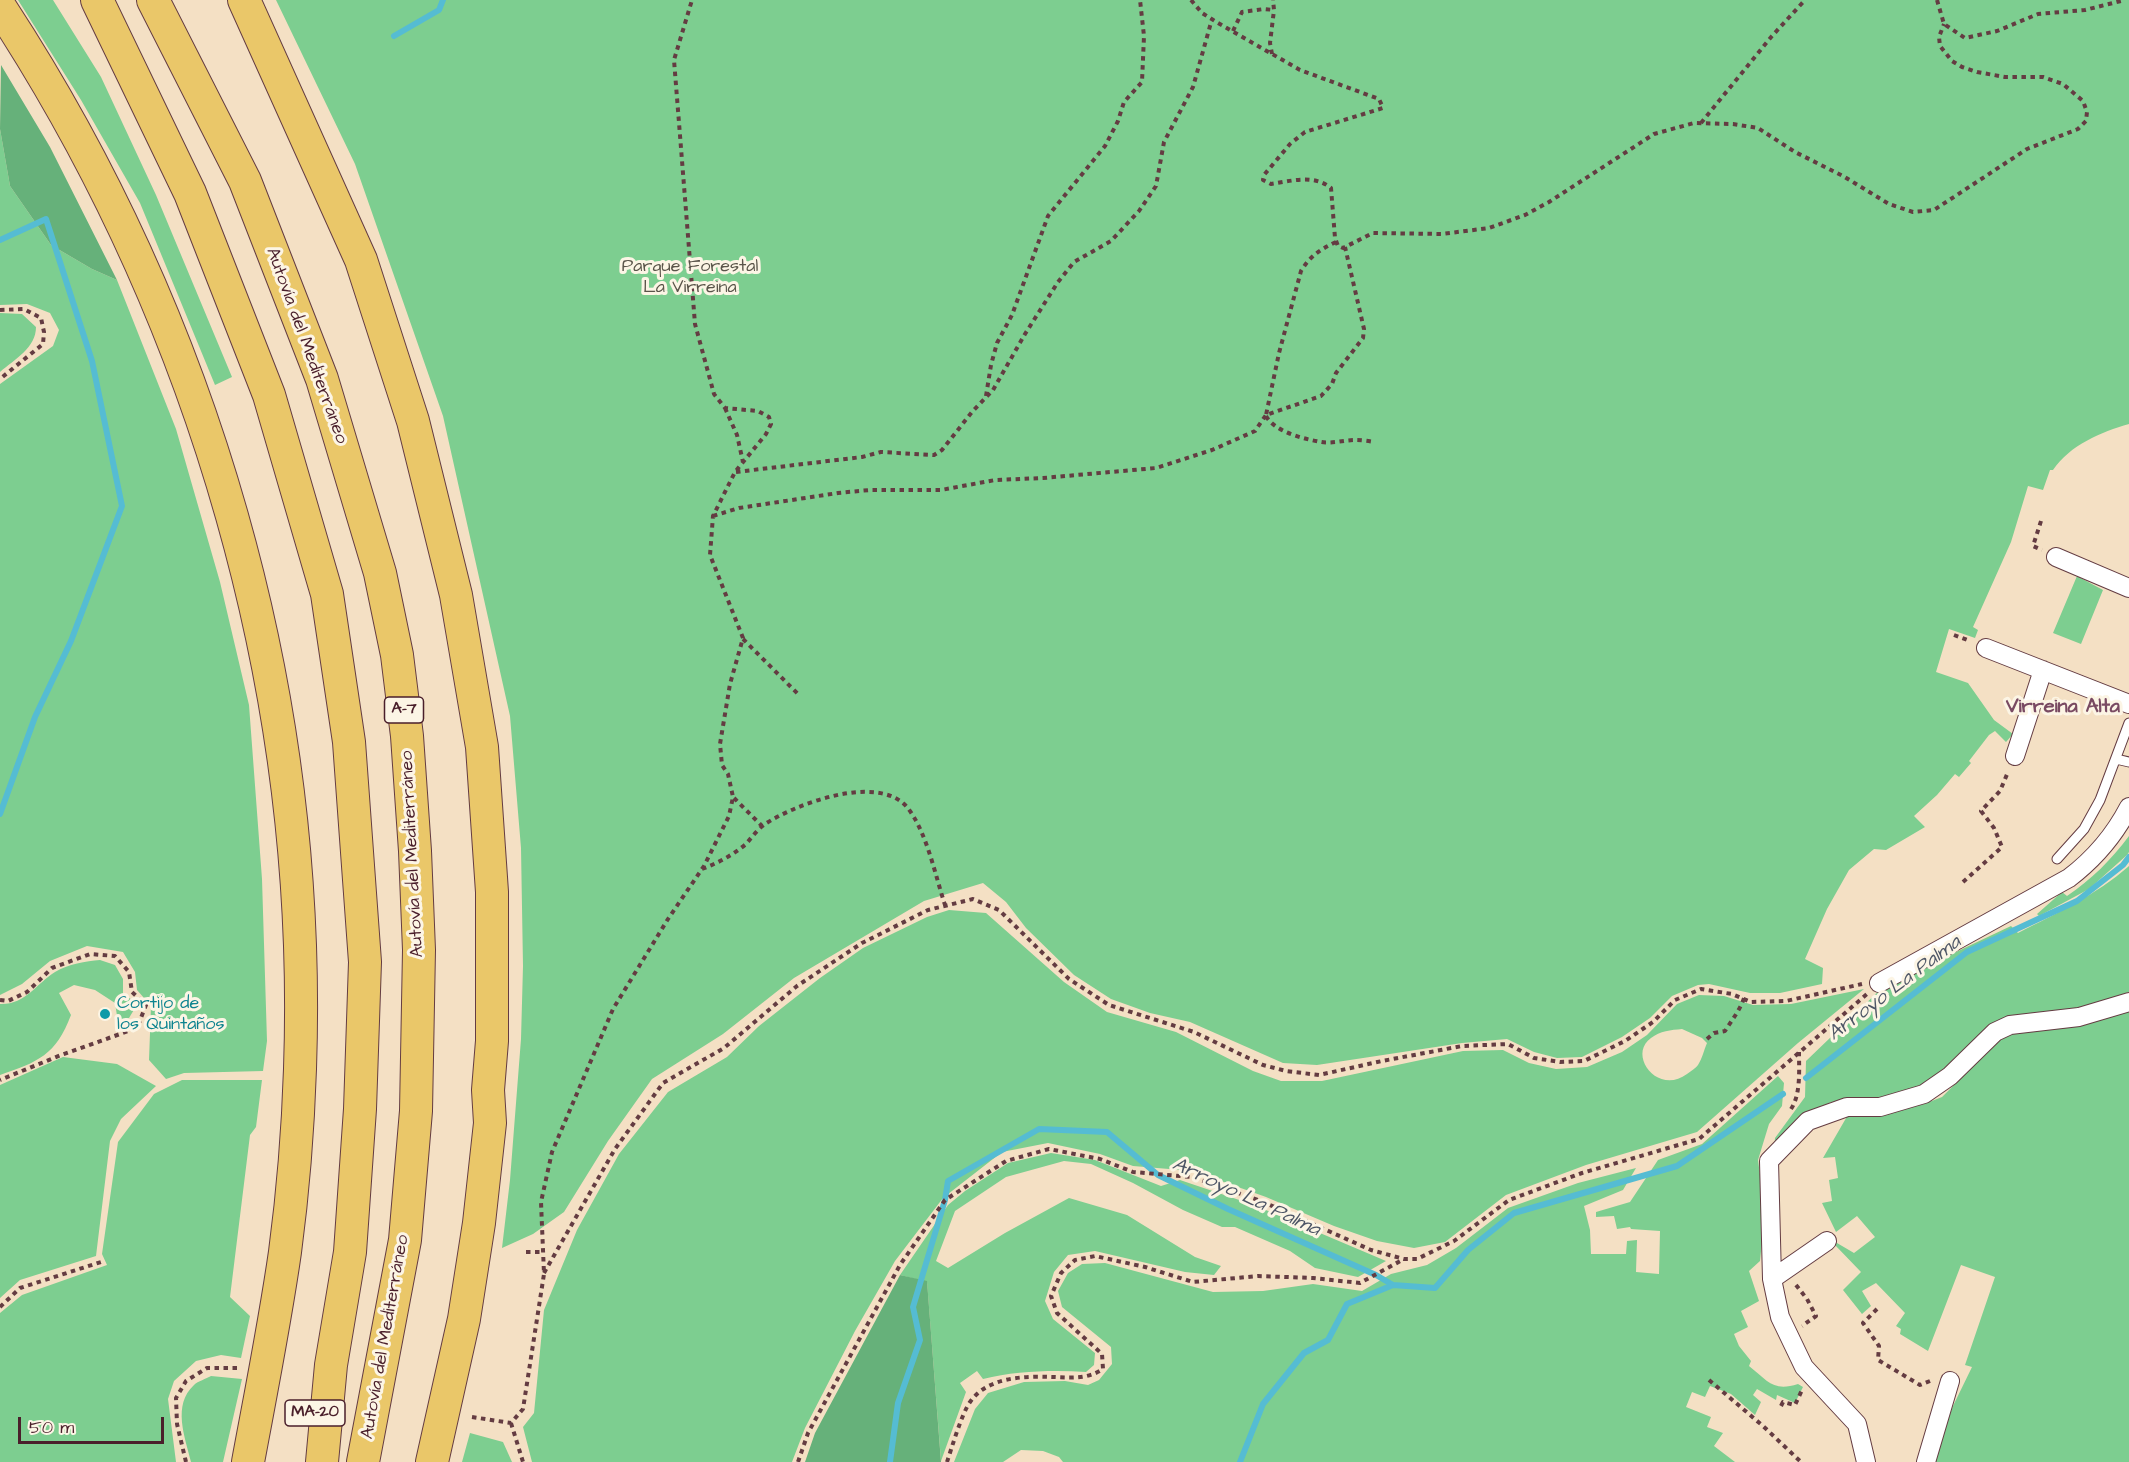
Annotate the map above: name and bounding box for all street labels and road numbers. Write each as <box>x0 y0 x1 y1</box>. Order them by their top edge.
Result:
street label: Autovía del Mediterráneo <box>260 245 352 447</box>
road number: A-7 <box>384 697 424 723</box>
street label: Autovía del Mediterráneo <box>397 750 429 958</box>
street label: Autovía del Mediterráneo <box>357 1233 415 1441</box>
road number: MA-20 <box>285 1400 345 1426</box>

